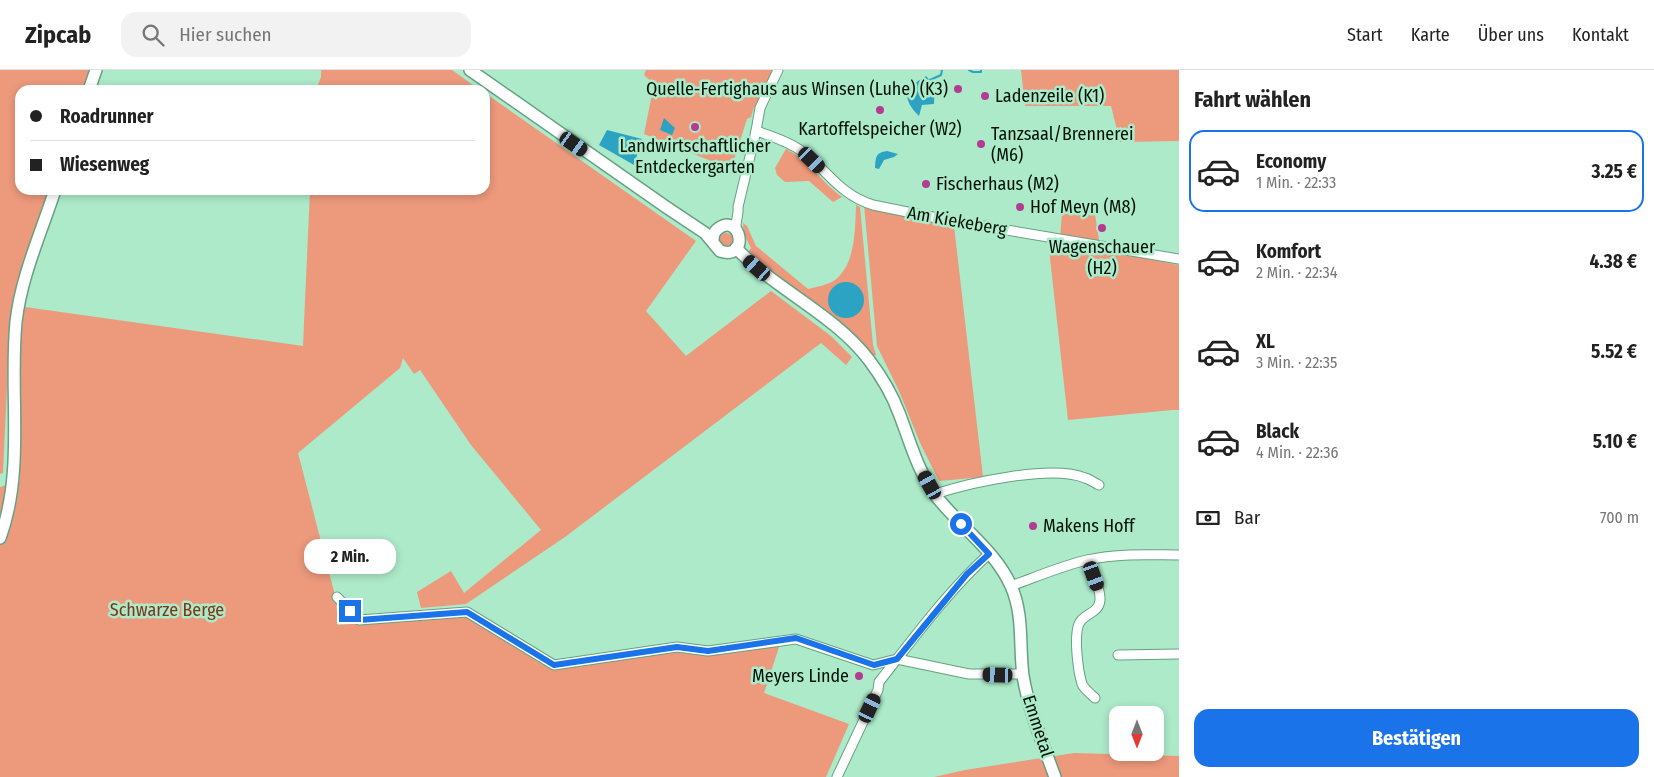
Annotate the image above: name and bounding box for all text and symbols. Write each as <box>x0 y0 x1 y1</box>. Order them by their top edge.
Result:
search box <box>121 12 471 57</box>
text: Zipcab <box>25 21 91 49</box>
icon: search <box>139 21 167 49</box>
text: Hier suchen <box>179 23 272 46</box>
text: Start <box>1347 24 1383 46</box>
text: Karte <box>1411 24 1450 46</box>
text: Über uns <box>1478 24 1544 46</box>
text: Kontakt <box>1572 24 1629 46</box>
place label: Quelle-Fertighaus aus Winsen (Luhe) (K3) <box>646 78 948 100</box>
marker: Quelle-Fertighaus aus Winsen (Luhe) (K3) <box>952 83 964 95</box>
place label: Ladenzeile (K1) <box>995 85 1104 107</box>
text: Fahrt wählen <box>1194 86 1311 113</box>
marker: Ladenzeile (K1) <box>979 90 991 102</box>
marker: Kartoffelspeicher (W2) <box>874 104 886 116</box>
text: Roadrunner <box>60 105 154 128</box>
place label: Kartoffelspeicher (W2) <box>798 118 962 140</box>
marker: Landwirtschaftlicher Entdeckergarten <box>689 121 701 133</box>
place label: Tanzsaal/Brennerei (M6) <box>991 123 1133 166</box>
car <box>557 129 590 159</box>
place label: Landwirtschaftlicher Entdeckergarten <box>620 135 771 178</box>
marker: Tanzsaal/Brennerei (M6) <box>975 138 987 150</box>
car <box>795 144 828 176</box>
icon: car <box>1196 149 1241 194</box>
text: Economy <box>1256 150 1326 173</box>
text: Wiesenweg <box>60 153 149 176</box>
text: 3.25 € <box>1591 160 1637 183</box>
place label: Fischerhaus (M2) <box>936 173 1059 195</box>
text: 1 Min. · 22:33 <box>1256 173 1336 192</box>
marker: Fischerhaus (M2) <box>920 178 932 190</box>
place label: Hof Meyn (M8) <box>1030 196 1136 218</box>
street label: Am Kiekeberg <box>906 201 1009 241</box>
marker: Hof Meyn (M8) <box>1014 201 1026 213</box>
marker: Wagenschauer (H2) <box>1096 222 1108 234</box>
place label: Wagenschauer (H2) <box>1049 236 1156 279</box>
icon: car <box>1196 239 1241 284</box>
text: Komfort <box>1256 240 1321 263</box>
text: 4.38 € <box>1589 250 1637 273</box>
car <box>740 252 773 284</box>
text: 2 Min. · 22:34 <box>1256 263 1338 282</box>
icon: car <box>1196 329 1241 374</box>
text: XL <box>1256 330 1275 353</box>
text: 5.52 € <box>1591 340 1637 363</box>
text: 3 Min. · 22:35 <box>1256 353 1337 372</box>
icon: car <box>1196 419 1241 464</box>
text: Black <box>1256 420 1299 443</box>
text: 5.10 € <box>1593 430 1637 453</box>
text: 4 Min. · 22:36 <box>1256 443 1338 462</box>
car <box>916 468 943 502</box>
icon: cash <box>1194 504 1222 532</box>
text: Bar <box>1234 506 1260 529</box>
text: 700 m <box>1600 508 1639 527</box>
route start <box>950 513 972 535</box>
place label: Makens Hoff <box>1043 515 1136 537</box>
marker: Makens Hoff <box>1027 520 1039 532</box>
callout: 2 Min. <box>304 538 396 574</box>
text: 2 Min. <box>331 547 369 566</box>
car <box>1081 559 1106 593</box>
park label: Schwarze Berge <box>110 599 224 621</box>
route end <box>339 600 361 622</box>
place label: Meyers Linde <box>752 665 849 687</box>
car <box>982 667 1013 683</box>
marker: Meyers Linde <box>853 670 865 682</box>
car <box>856 691 883 725</box>
street label: Emmetal <box>1018 692 1058 760</box>
north arrow <box>1109 706 1164 761</box>
map controls <box>1109 706 1164 761</box>
button: Bestätigen <box>1194 709 1639 767</box>

